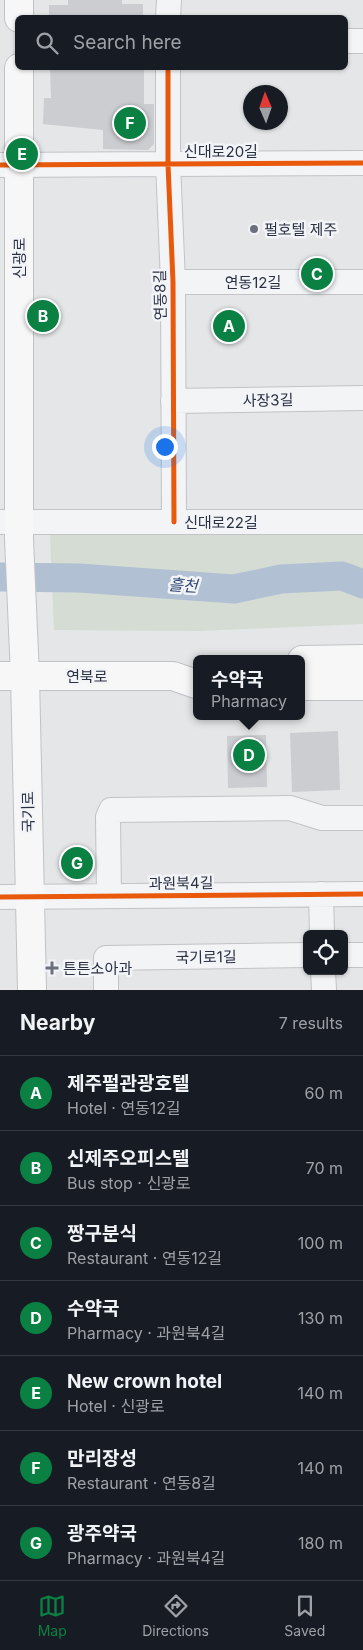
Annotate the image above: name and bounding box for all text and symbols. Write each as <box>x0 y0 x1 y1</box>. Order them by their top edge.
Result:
search box <box>15 15 348 70</box>
icon: search <box>33 29 61 57</box>
text: Search here <box>73 31 182 54</box>
north arrow <box>243 85 288 130</box>
pin: F <box>114 104 146 142</box>
pin: E <box>6 135 38 173</box>
street label: 신대로20길 <box>184 142 258 161</box>
place label: 펄호텔 제주 <box>264 220 337 239</box>
marker: 펄호텔 제주 <box>248 223 260 235</box>
street label: 신광로 <box>10 237 29 279</box>
pin: C <box>301 255 333 293</box>
street label: 연동8길 <box>150 269 170 321</box>
street label: 연동12길 <box>225 273 281 292</box>
pin: B <box>27 297 59 335</box>
pin: A <box>213 307 245 345</box>
street label: 사장3길 <box>243 390 293 410</box>
your location <box>152 434 178 460</box>
street label: 신대로22길 <box>184 513 258 532</box>
water label: 흘천 <box>168 574 201 596</box>
popup <box>193 655 305 720</box>
street label: 연북로 <box>66 667 108 686</box>
text: 수약국 <box>211 668 264 691</box>
text: Pharmacy <box>211 691 287 711</box>
pin: D <box>233 736 265 774</box>
street label: 국기로 <box>18 791 38 833</box>
pin: G <box>61 844 93 882</box>
street label: 과원북4길 <box>148 873 214 893</box>
map controls <box>303 930 348 975</box>
button: locate <box>303 930 348 975</box>
street label: 국기로1길 <box>175 947 237 967</box>
place label: 튼튼소아과 <box>63 959 132 978</box>
marker: 튼튼소아과 <box>45 961 59 975</box>
text: Nearby <box>20 1010 95 1035</box>
text: 7 results <box>279 1013 343 1033</box>
text: 제주펄관광호텔 <box>67 1072 189 1095</box>
text: A <box>30 1083 42 1103</box>
text: 60 m <box>304 1083 343 1103</box>
text: Hotel · 연동12길 <box>67 1098 181 1118</box>
text: 신제주오피스텔 <box>67 1147 189 1170</box>
text: B <box>31 1158 41 1178</box>
text: 70 m <box>306 1158 343 1178</box>
text: Bus stop · 신광로 <box>67 1173 191 1193</box>
text: 짱구분식 <box>67 1222 137 1245</box>
text: C <box>30 1233 42 1253</box>
text: 100 m <box>298 1233 343 1253</box>
text: Restaurant · 연동12길 <box>67 1248 222 1268</box>
text: 수약국 <box>67 1297 119 1320</box>
text: D <box>30 1308 42 1328</box>
text: 130 m <box>298 1308 343 1328</box>
text: Pharmacy · 과원북4길 <box>67 1323 226 1343</box>
text: New crown hotel <box>67 1370 222 1393</box>
text: E <box>31 1383 41 1403</box>
text: 140 m <box>298 1383 343 1403</box>
text: Hotel · 신광로 <box>67 1396 165 1416</box>
text: 만리장성 <box>67 1447 137 1470</box>
text: F <box>31 1458 41 1478</box>
text: 140 m <box>298 1458 343 1478</box>
text: Restaurant · 연동8길 <box>67 1473 216 1493</box>
text: 광주약국 <box>67 1522 137 1545</box>
text: G <box>30 1533 42 1553</box>
text: 180 m <box>298 1533 343 1553</box>
text: Pharmacy · 과원북4길 <box>67 1548 226 1568</box>
tab: Map <box>38 1592 67 1639</box>
tab: Directions <box>142 1592 209 1639</box>
tab: Saved <box>284 1592 325 1639</box>

